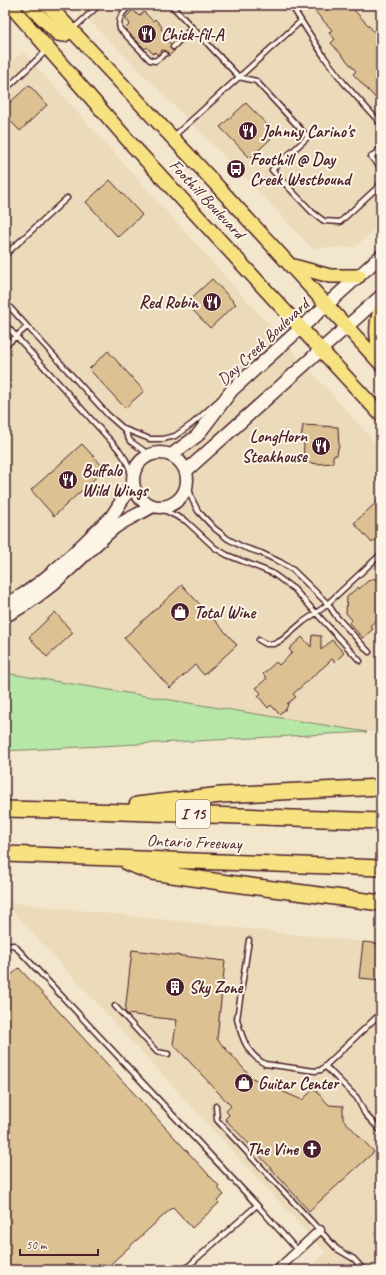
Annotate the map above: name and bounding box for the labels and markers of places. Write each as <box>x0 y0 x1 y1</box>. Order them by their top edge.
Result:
restaurant icon: Chick-fil-A <box>136 23 158 45</box>
place label: Chick-fil-A <box>161 24 225 45</box>
restaurant icon: Johnny Carino's <box>237 120 259 142</box>
place label: Johnny Carino's <box>261 121 356 142</box>
place label: Foothill @ Day Creek Westbound <box>250 149 353 190</box>
bus stop icon: Foothill @ Day Creek Westbound <box>225 158 247 180</box>
restaurant icon: Red Robin <box>201 291 223 313</box>
place label: Red Robin <box>139 292 199 313</box>
place label: LongHorn Steakhouse <box>242 426 308 467</box>
restaurant icon: LongHorn Steakhouse <box>310 435 332 457</box>
place label: Buffalo Wild Wings <box>82 460 150 501</box>
restaurant icon: Buffalo Wild Wings <box>57 469 79 491</box>
shop icon: Total Wine <box>169 601 191 623</box>
place label: Total Wine <box>194 602 258 623</box>
building icon: Sky Zone <box>164 976 186 998</box>
place label: Sky Zone <box>189 977 244 998</box>
shop icon: Guitar Center <box>233 1072 255 1094</box>
place label: Guitar Center <box>258 1073 340 1094</box>
church icon: The Vine <box>301 1138 323 1160</box>
place label: The Vine <box>247 1139 299 1160</box>

